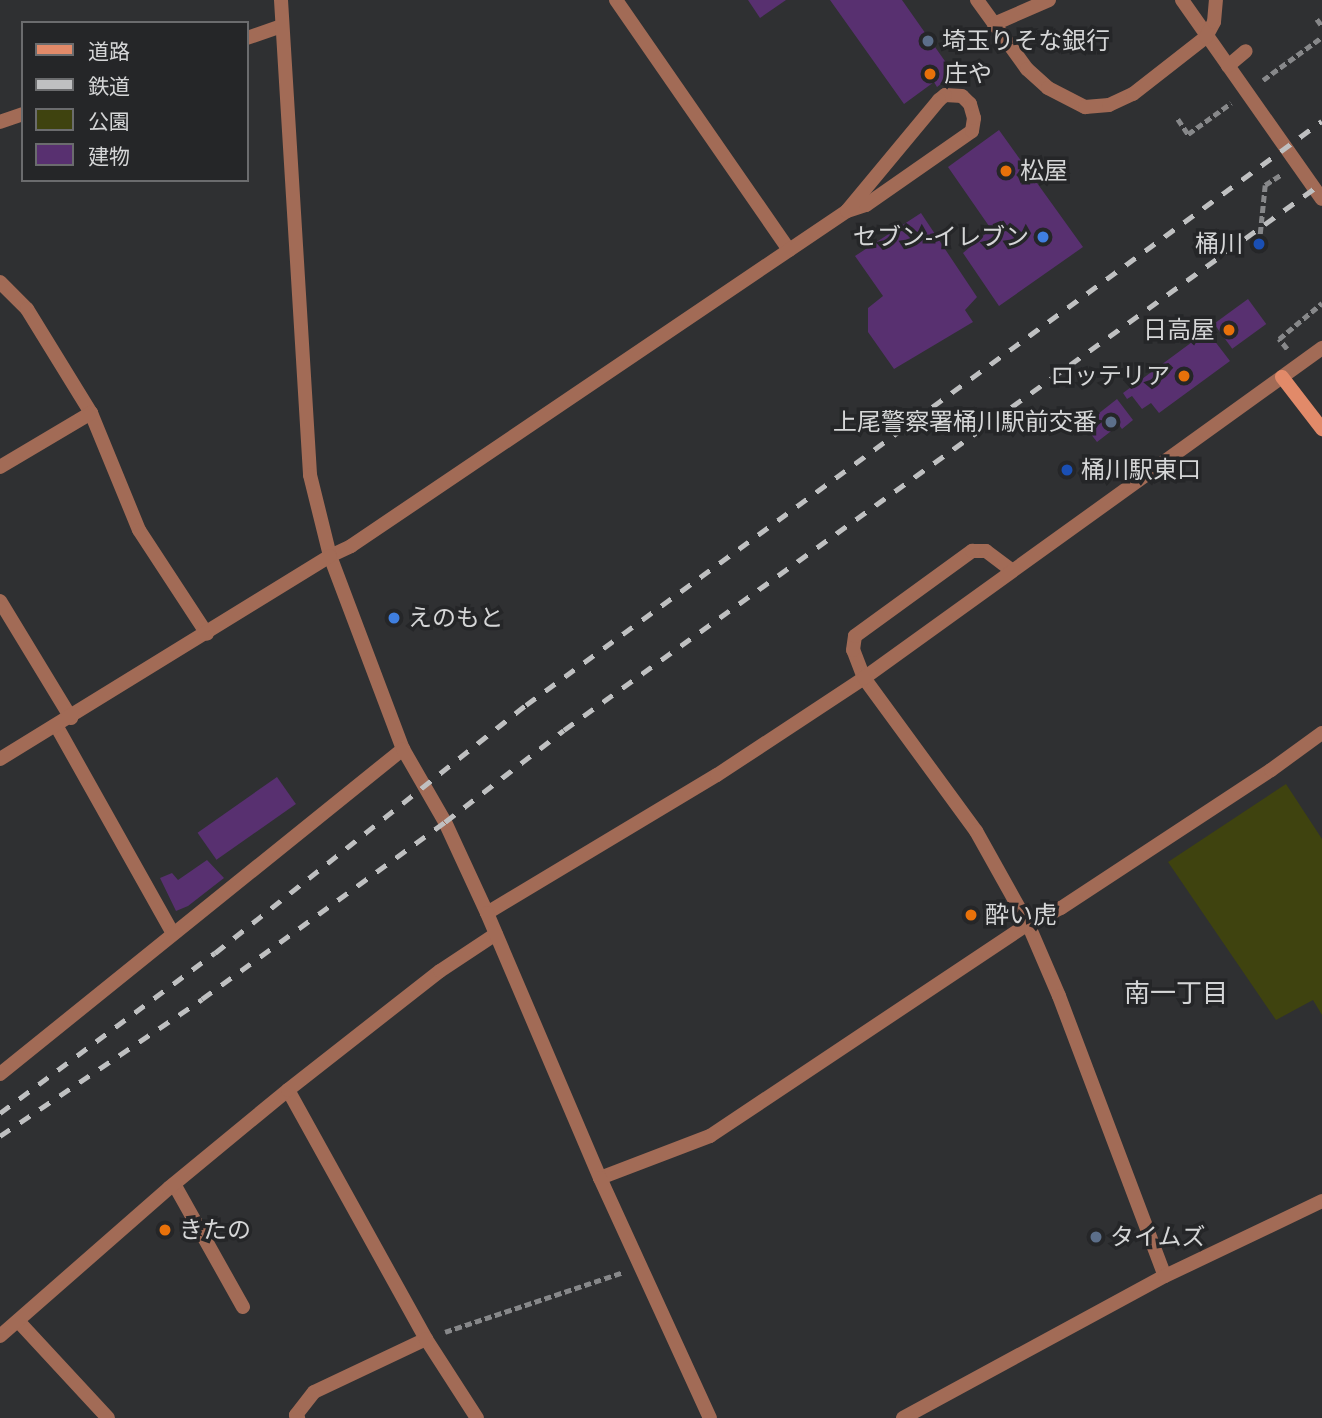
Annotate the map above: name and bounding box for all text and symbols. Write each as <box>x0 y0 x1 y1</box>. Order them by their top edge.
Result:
legend <box>21 21 248 182</box>
place label: 埼玉りそな銀行 <box>942 27 1110 55</box>
marker: 埼玉りそな銀行 <box>920 33 936 49</box>
text: 道路 <box>88 40 130 63</box>
place label: 庄や <box>944 60 992 88</box>
marker: 庄や <box>922 66 938 82</box>
text: 鉄道 <box>88 75 130 98</box>
text: 公園 <box>88 110 130 133</box>
text: 建物 <box>88 145 130 168</box>
place label: 松屋 <box>1020 157 1068 185</box>
marker: 松屋 <box>998 163 1014 179</box>
place label: セブン-イレブン <box>853 223 1029 251</box>
marker: セブン-イレブン <box>1035 229 1051 245</box>
place label: 桶川 <box>1195 230 1243 258</box>
marker: 桶川 <box>1249 234 1269 254</box>
place label: 日高屋 <box>1143 316 1215 344</box>
marker: 日高屋 <box>1221 322 1237 338</box>
place label: ロッテリア <box>1050 362 1170 390</box>
marker: ロッテリア <box>1176 368 1192 384</box>
place label: 上尾警察署桶川駅前交番 <box>833 408 1097 436</box>
marker: 上尾警察署桶川駅前交番 <box>1103 414 1119 430</box>
place label: 桶川駅東口 <box>1081 456 1201 484</box>
marker: 桶川駅東口 <box>1059 462 1075 478</box>
place label: えのもと <box>408 604 504 632</box>
marker: えのもと <box>386 610 402 626</box>
place label: 酔い虎 <box>985 901 1057 929</box>
marker: 酔い虎 <box>963 907 979 923</box>
district label: 南一丁目 <box>1124 978 1228 1010</box>
place label: きたの <box>179 1216 251 1244</box>
marker: きたの <box>157 1222 173 1238</box>
place label: タイムズ <box>1110 1223 1206 1251</box>
marker: タイムズ <box>1088 1229 1104 1245</box>

